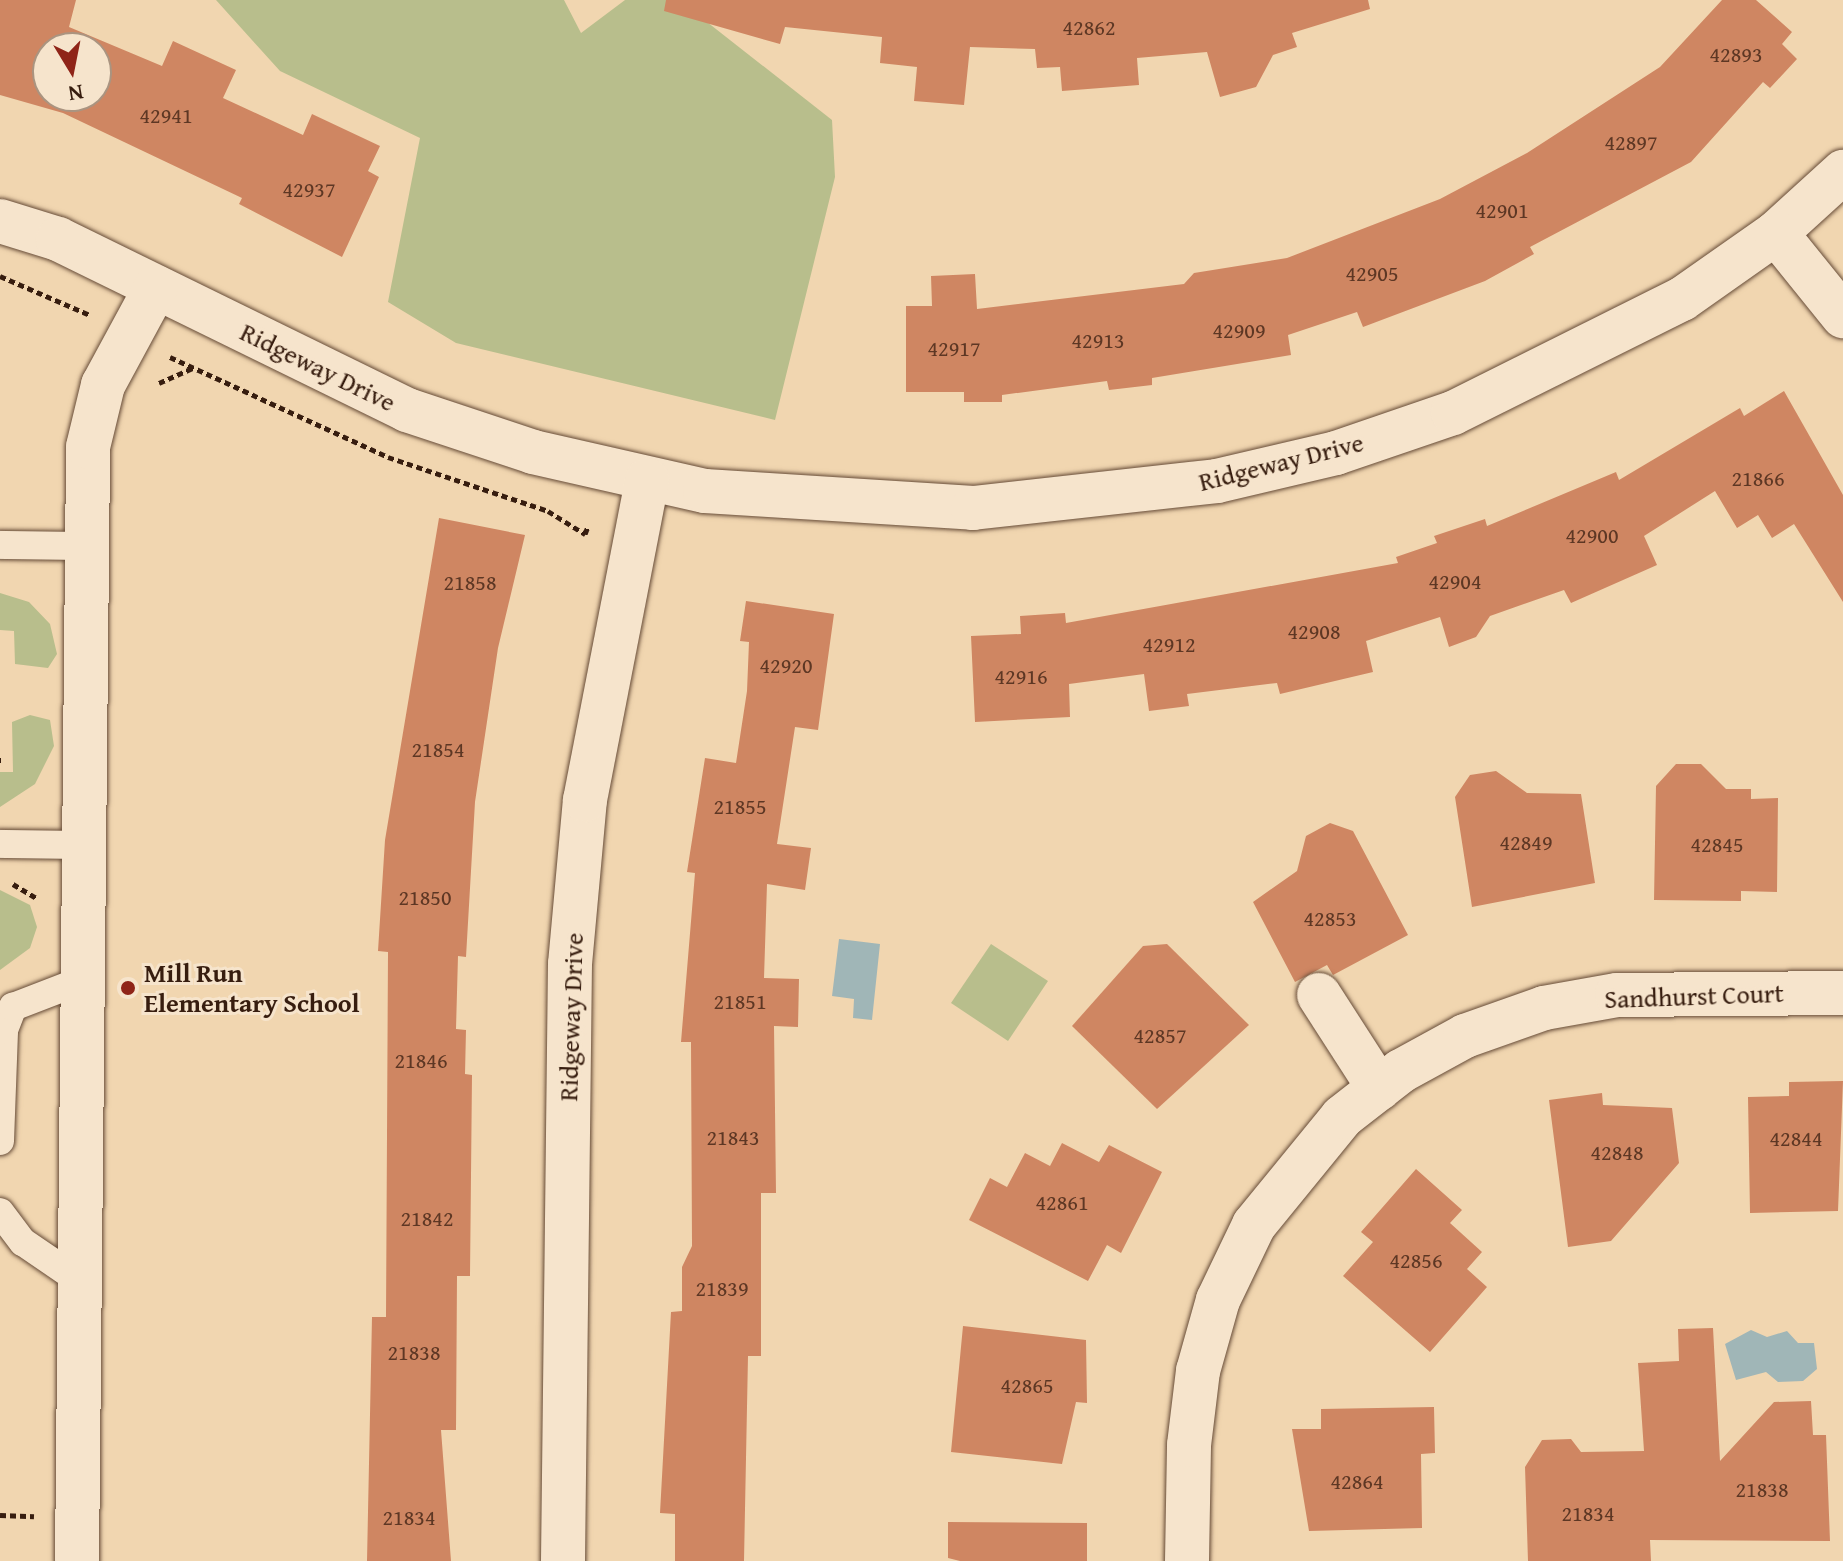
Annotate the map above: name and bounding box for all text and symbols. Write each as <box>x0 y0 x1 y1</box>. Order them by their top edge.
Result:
house number: 42862 <box>1063 15 1115 41</box>
north arrow <box>32 32 112 112</box>
house number: 42893 <box>1710 42 1762 68</box>
text: N <box>66 77 86 111</box>
house number: 42941 <box>140 103 192 129</box>
house number: 42897 <box>1605 130 1657 156</box>
house number: 42937 <box>283 177 335 203</box>
house number: 42901 <box>1476 198 1528 224</box>
house number: 42905 <box>1346 261 1398 287</box>
street label: Ridgeway Drive <box>235 316 401 418</box>
house number: 42909 <box>1213 318 1265 344</box>
house number: 42913 <box>1072 328 1124 354</box>
house number: 42917 <box>928 336 980 362</box>
street label: Ridgeway Drive <box>1195 426 1367 498</box>
house number: 21866 <box>1732 466 1784 492</box>
house number: 42900 <box>1566 523 1618 549</box>
house number: 42904 <box>1429 569 1481 595</box>
house number: 21858 <box>444 570 496 596</box>
house number: 42908 <box>1288 619 1340 645</box>
house number: 42912 <box>1143 632 1195 658</box>
house number: 42920 <box>760 653 812 679</box>
house number: 42916 <box>995 664 1047 690</box>
house number: 21854 <box>412 737 464 763</box>
house number: 21855 <box>714 794 766 820</box>
house number: 42849 <box>1500 830 1552 856</box>
house number: 42845 <box>1691 832 1743 858</box>
house number: 21850 <box>399 885 451 911</box>
house number: 42853 <box>1304 906 1356 932</box>
street label: Ridgeway Drive <box>552 932 590 1102</box>
place label: Mill Run Elementary School <box>144 957 360 1018</box>
street label: Sandhurst Court <box>1604 977 1784 1015</box>
marker: Mill Run Elementary School <box>119 979 137 997</box>
house number: 21851 <box>714 989 766 1015</box>
house number: 42857 <box>1134 1023 1186 1049</box>
house number: 21846 <box>395 1048 447 1074</box>
house number: 21843 <box>707 1125 759 1151</box>
house number: 42844 <box>1770 1126 1822 1152</box>
house number: 42848 <box>1591 1140 1643 1166</box>
house number: 42861 <box>1036 1190 1088 1216</box>
house number: 21842 <box>401 1206 453 1232</box>
house number: 42856 <box>1390 1248 1442 1274</box>
house number: 21839 <box>696 1276 748 1302</box>
house number: 21838 <box>388 1340 440 1366</box>
house number: 42865 <box>1001 1373 1053 1399</box>
house number: 42864 <box>1331 1469 1383 1495</box>
house number: 21838 <box>1736 1477 1788 1503</box>
house number: 21834 <box>1562 1501 1614 1527</box>
house number: 21834 <box>383 1505 435 1531</box>

